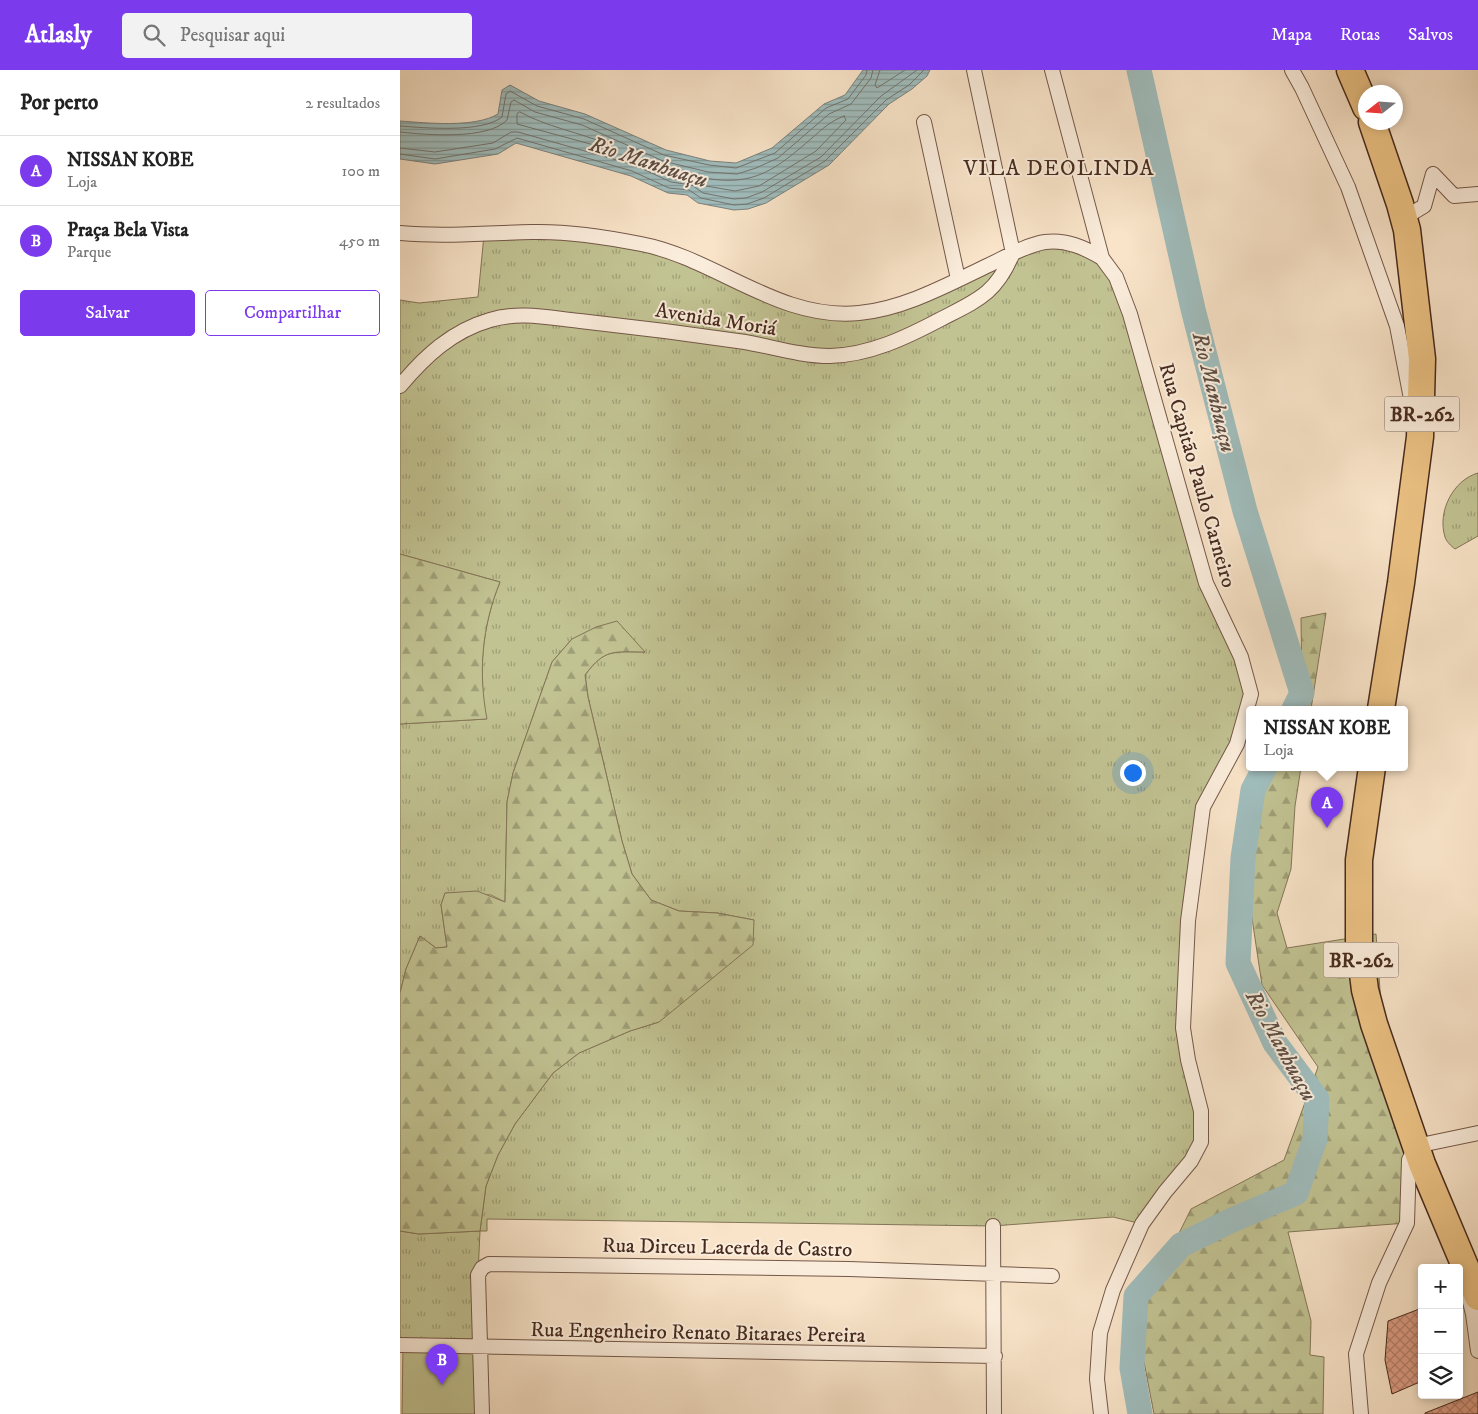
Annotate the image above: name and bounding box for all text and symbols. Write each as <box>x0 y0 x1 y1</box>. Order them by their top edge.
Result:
search box <box>122 13 472 58</box>
text: Atlasly <box>25 20 92 50</box>
icon: search <box>140 21 168 49</box>
text: Pesquisar aqui <box>180 24 285 47</box>
text: Mapa <box>1271 24 1312 46</box>
text: Rotas <box>1340 24 1380 46</box>
text: Salvos <box>1408 24 1453 46</box>
north arrow <box>1358 85 1403 130</box>
text: Por perto <box>20 90 98 116</box>
text: 2 resultados <box>305 93 380 113</box>
water label: Rio Manhuaçu <box>585 130 711 194</box>
text: NISSAN KOBE <box>67 149 194 172</box>
district label: VILA DEOLINDA <box>962 155 1155 182</box>
text: A <box>31 161 41 181</box>
text: 100 m <box>342 161 380 181</box>
text: Loja <box>67 172 97 192</box>
text: Praça Bela Vista <box>67 219 189 242</box>
text: B <box>31 231 41 251</box>
text: 450 m <box>339 231 380 251</box>
text: Parque <box>67 242 111 262</box>
button: Salvar <box>20 290 195 336</box>
button: Compartilhar <box>205 290 380 336</box>
street label: Avenida Moriá <box>653 298 778 342</box>
water label: Rio Manhuaçu <box>1185 329 1242 455</box>
street label: Rua Capitão Paulo Carneiro <box>1152 360 1242 591</box>
road number: BR-262 <box>1384 396 1460 432</box>
popup <box>1246 706 1408 771</box>
text: NISSAN KOBE <box>1264 717 1390 740</box>
text: Loja <box>1264 740 1294 760</box>
your location <box>1120 760 1146 786</box>
pin: A <box>1311 787 1343 828</box>
road number: BR-262 <box>1324 942 1398 978</box>
water label: Rio Manhuaçu <box>1239 985 1322 1106</box>
street label: Rua Dirceu Lacerda de Castro <box>602 1233 852 1263</box>
map controls <box>1418 1264 1463 1399</box>
button: + <box>1418 1264 1463 1309</box>
button: − <box>1418 1309 1463 1354</box>
street label: Rua Engenheiro Renato Bitaraes Pereira <box>530 1317 866 1349</box>
pin: B <box>426 1344 458 1385</box>
button: layers <box>1418 1354 1463 1399</box>

